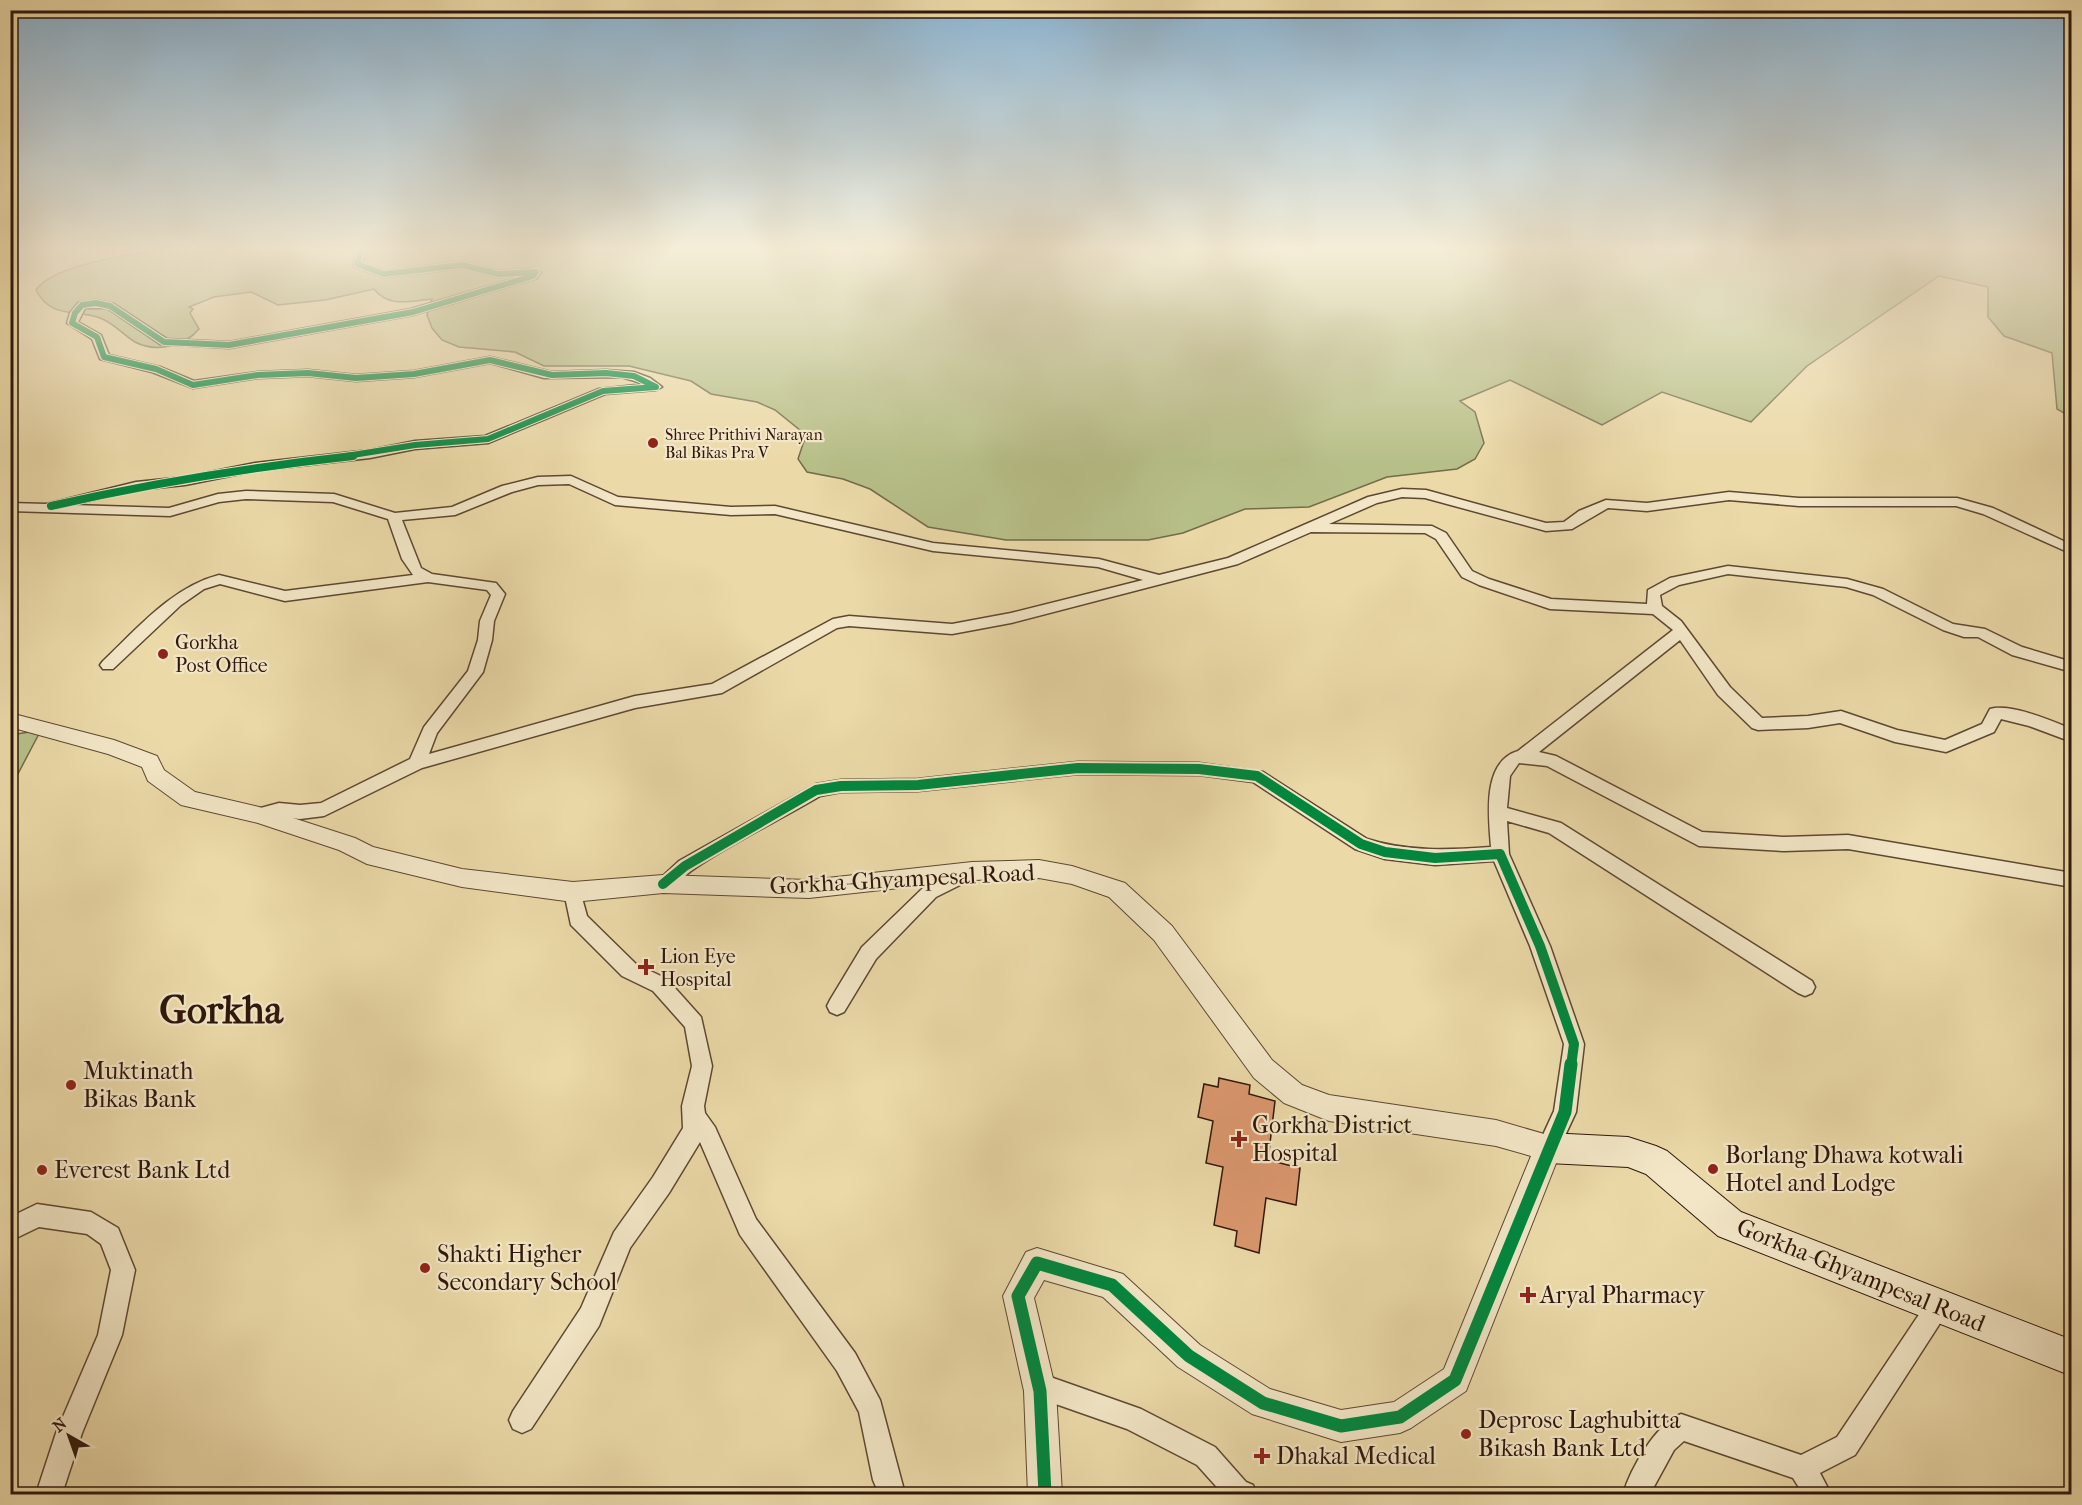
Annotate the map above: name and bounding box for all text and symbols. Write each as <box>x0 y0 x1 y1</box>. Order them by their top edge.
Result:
place label: Shree Prithivi Narayan Bal Bikas Pra V <box>665 425 824 462</box>
marker: Shree Prithivi Narayan Bal Bikas Pra V <box>646 436 660 450</box>
place label: Gorkha Post Office <box>175 631 268 677</box>
marker: Gorkha Post Office <box>156 647 170 661</box>
street label: Gorkha-Ghyampesal Road <box>769 858 1036 900</box>
place label: Lion Eye Hospital <box>660 945 736 991</box>
marker: Lion Eye Hospital <box>637 958 655 976</box>
district label: Gorkha <box>159 987 284 1033</box>
place label: Muktinath Bikas Bank <box>83 1057 197 1113</box>
marker: Muktinath Bikas Bank <box>64 1078 78 1092</box>
place label: Gorkha District Hospital <box>1252 1111 1413 1167</box>
marker: Gorkha District Hospital <box>1230 1130 1248 1148</box>
place label: Borlang Dhawa kotwali Hotel and Lodge <box>1725 1141 1964 1197</box>
place label: Everest Bank Ltd <box>54 1156 231 1184</box>
marker: Borlang Dhawa kotwali Hotel and Lodge <box>1706 1162 1720 1176</box>
marker: Everest Bank Ltd <box>35 1163 49 1177</box>
street label: Gorkha-Ghyampesal Road <box>1733 1212 1990 1338</box>
place label: Shakti Higher Secondary School <box>437 1240 617 1296</box>
marker: Shakti Higher Secondary School <box>418 1261 432 1275</box>
place label: Aryal Pharmacy <box>1539 1281 1706 1309</box>
marker: Aryal Pharmacy <box>1521 1288 1535 1302</box>
north arrow <box>39 1406 99 1466</box>
place label: Deprosc Laghubitta Bikash Bank Ltd <box>1478 1406 1681 1462</box>
text: N <box>49 1413 71 1436</box>
marker: Deprosc Laghubitta Bikash Bank Ltd <box>1459 1427 1473 1441</box>
place label: Dhakal Medical <box>1276 1442 1436 1470</box>
marker: Dhakal Medical <box>1253 1447 1271 1465</box>

